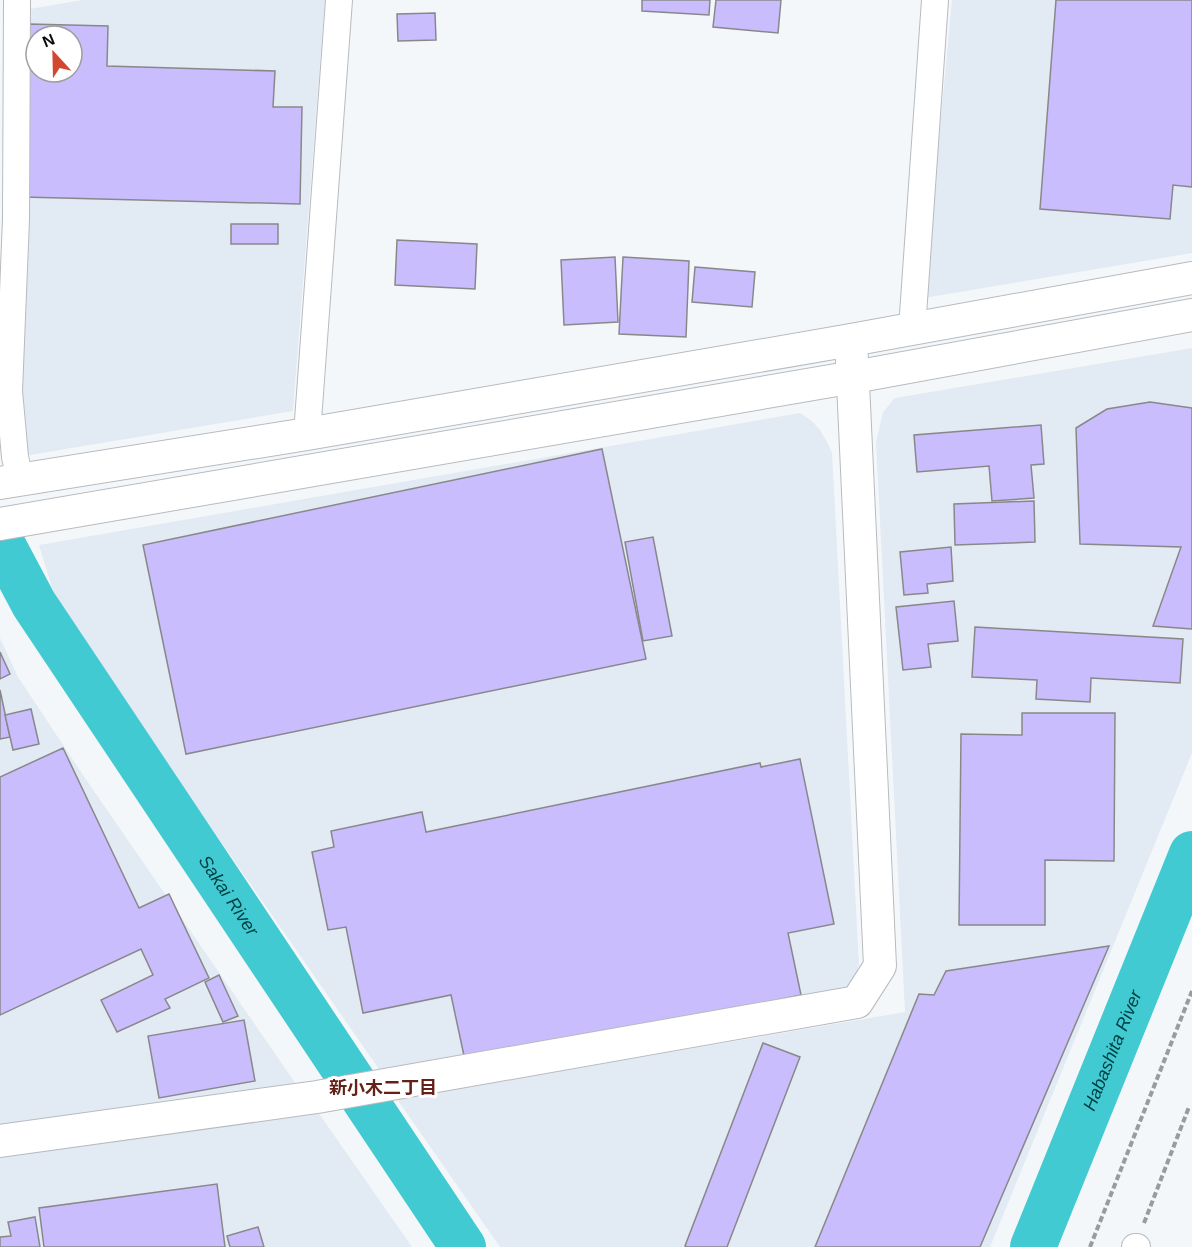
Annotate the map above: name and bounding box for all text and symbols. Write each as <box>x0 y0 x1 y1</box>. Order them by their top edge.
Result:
north arrow <box>24 24 84 84</box>
text: N <box>40 31 57 51</box>
water label: Sakai River <box>195 852 263 940</box>
water label: Habashita River <box>1079 986 1146 1114</box>
district label: 新小木二丁目 <box>329 1078 437 1098</box>

